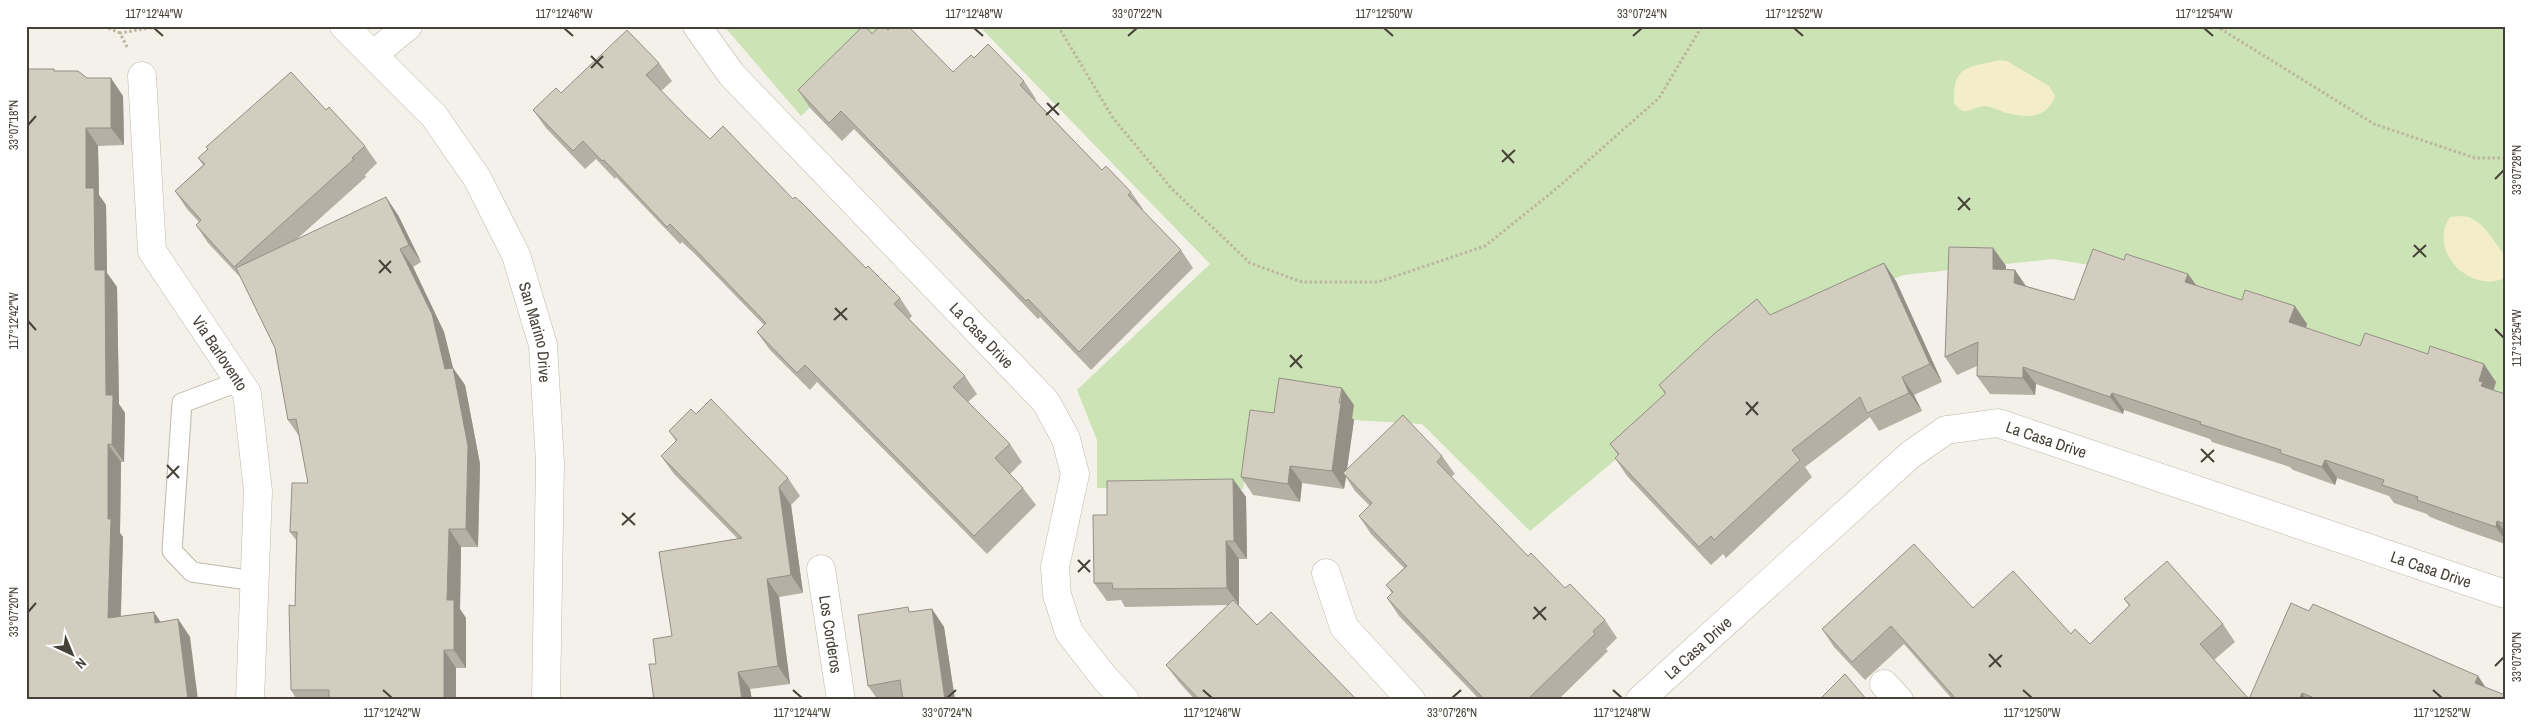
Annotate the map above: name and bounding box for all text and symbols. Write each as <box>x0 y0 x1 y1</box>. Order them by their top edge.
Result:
text: 117°12'44"W <box>125 6 183 22</box>
text: 117°12'46"W <box>535 6 593 22</box>
text: 117°12'48"W <box>945 6 1003 22</box>
text: 33°07'22"N <box>1112 6 1162 22</box>
text: 117°12'50"W <box>1355 6 1413 22</box>
text: 33°07'24"N <box>1617 6 1667 22</box>
text: 117°12'52"W <box>1765 6 1823 22</box>
text: 117°12'54"W <box>2175 6 2233 22</box>
text: 33°07'18"N <box>6 100 22 150</box>
text: 33°07'28"N <box>2509 145 2525 195</box>
street label: San Marino Drive <box>514 279 556 383</box>
text: 117°12'42"W <box>6 292 22 350</box>
street label: La Casa Drive <box>945 297 1019 373</box>
text: 117°12'54"W <box>2509 309 2525 367</box>
street label: Via Barlovento <box>187 311 253 395</box>
street label: La Casa Drive <box>2003 416 2090 463</box>
street label: La Casa Drive <box>2388 545 2474 593</box>
text: 33°07'20"N <box>6 587 22 637</box>
street label: Los Corderos <box>814 594 848 675</box>
street label: La Casa Drive <box>1659 611 1736 684</box>
north arrow <box>48 628 98 678</box>
text: 33°07'30"N <box>2509 632 2525 682</box>
text: N <box>72 654 90 673</box>
text: 117°12'42"W <box>363 705 421 721</box>
text: 117°12'44"W <box>773 705 831 721</box>
text: 33°07'24"N <box>922 705 972 721</box>
text: 117°12'46"W <box>1183 705 1241 721</box>
text: 33°07'26"N <box>1427 705 1477 721</box>
text: 117°12'48"W <box>1593 705 1651 721</box>
text: 117°12'50"W <box>2003 705 2061 721</box>
text: 117°12'52"W <box>2413 705 2471 721</box>

